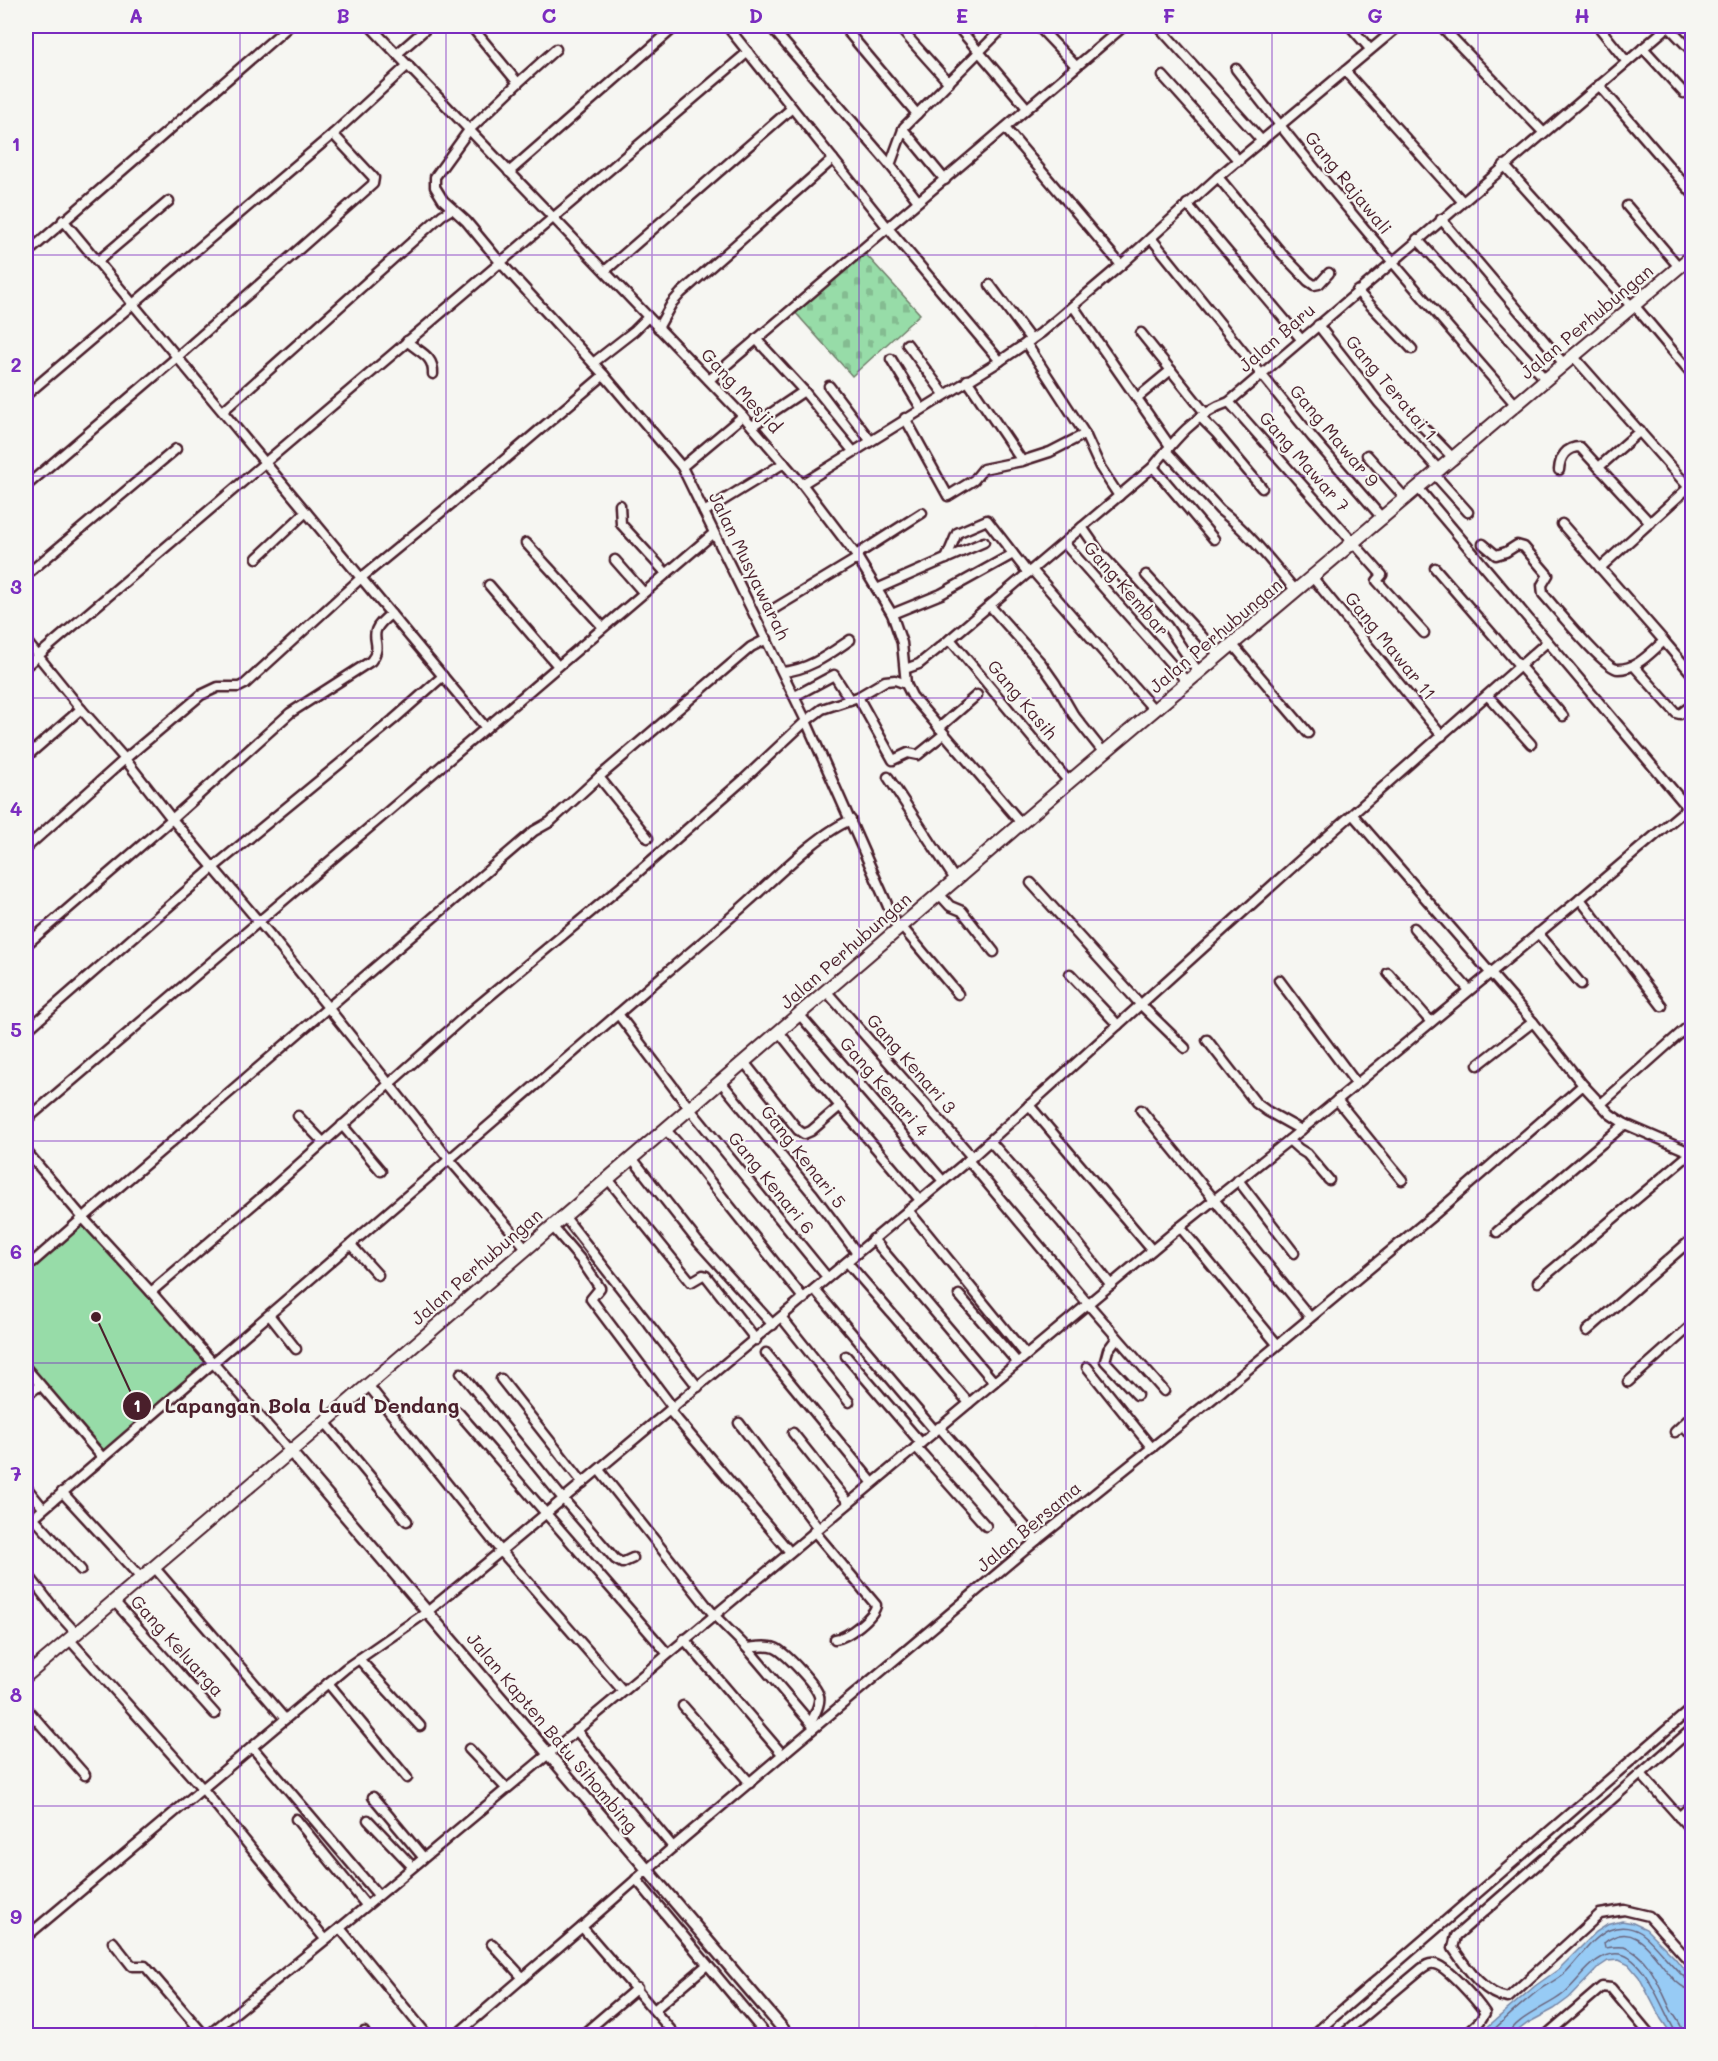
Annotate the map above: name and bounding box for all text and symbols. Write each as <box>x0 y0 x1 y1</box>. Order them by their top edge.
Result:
text: A <box>129 2 143 28</box>
text: B <box>336 2 350 28</box>
text: C <box>542 2 557 28</box>
text: D <box>749 2 763 28</box>
text: E <box>956 2 968 28</box>
text: F <box>1163 2 1176 28</box>
text: G <box>1367 2 1383 28</box>
text: H <box>1574 2 1590 28</box>
street label: Gang Rajawali <box>1300 126 1398 239</box>
text: 1 <box>12 130 20 156</box>
street label: Jalan Perhubungan <box>1515 258 1658 384</box>
street label: Jalan Baru <box>1233 297 1320 377</box>
street label: Gang Teratai 1 <box>1341 330 1443 445</box>
street label: Gang Mesjid <box>696 343 787 438</box>
text: 2 <box>10 351 22 377</box>
street label: Gang Mawar 9 <box>1285 379 1385 492</box>
street label: Gang Mawar 7 <box>1254 406 1355 517</box>
street label: Jalan Musyawarah <box>704 488 796 643</box>
street label: Gang Kembar <box>1079 536 1175 641</box>
street label: Jalan Perhubungan <box>1144 572 1287 698</box>
text: 3 <box>10 573 22 599</box>
street label: Gang Mawar 11 <box>1340 586 1442 704</box>
street label: Gang Kasih <box>982 654 1063 744</box>
text: 4 <box>10 795 23 821</box>
street label: Jalan Perhubungan <box>775 887 916 1014</box>
street label: Gang Kenari 3 <box>862 1008 962 1118</box>
text: 5 <box>10 1016 22 1042</box>
street label: Gang Kenari 4 <box>835 1031 935 1142</box>
street label: Gang Kenari 5 <box>756 1100 852 1213</box>
street label: Gang Kenari 6 <box>723 1126 820 1239</box>
street label: Jalan Perhubungan <box>406 1203 547 1330</box>
text: 6 <box>10 1238 22 1264</box>
callout: Lapangan Bola Laud Dendang <box>122 1387 471 1425</box>
text: Lapangan Bola Laud Dendang <box>165 1392 460 1418</box>
text: 1 <box>133 1393 141 1417</box>
text: 7 <box>10 1460 22 1486</box>
street label: Jalan Bersama <box>971 1475 1086 1577</box>
street label: Gang Keluarga <box>126 1589 230 1701</box>
street label: Jalan Kapten Batu Sihombing <box>462 1627 644 1838</box>
text: 8 <box>10 1681 22 1707</box>
text: 9 <box>10 1903 22 1929</box>

